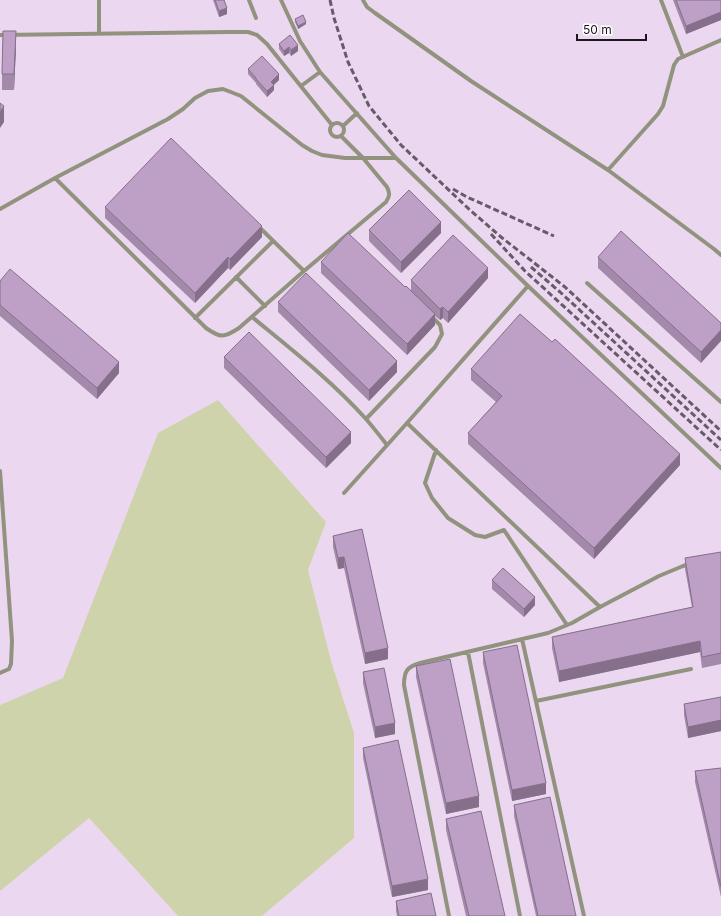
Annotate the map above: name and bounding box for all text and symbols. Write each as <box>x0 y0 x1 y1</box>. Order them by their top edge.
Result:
scale bar <box>577 16 646 42</box>
text: 50 m <box>583 22 612 37</box>

